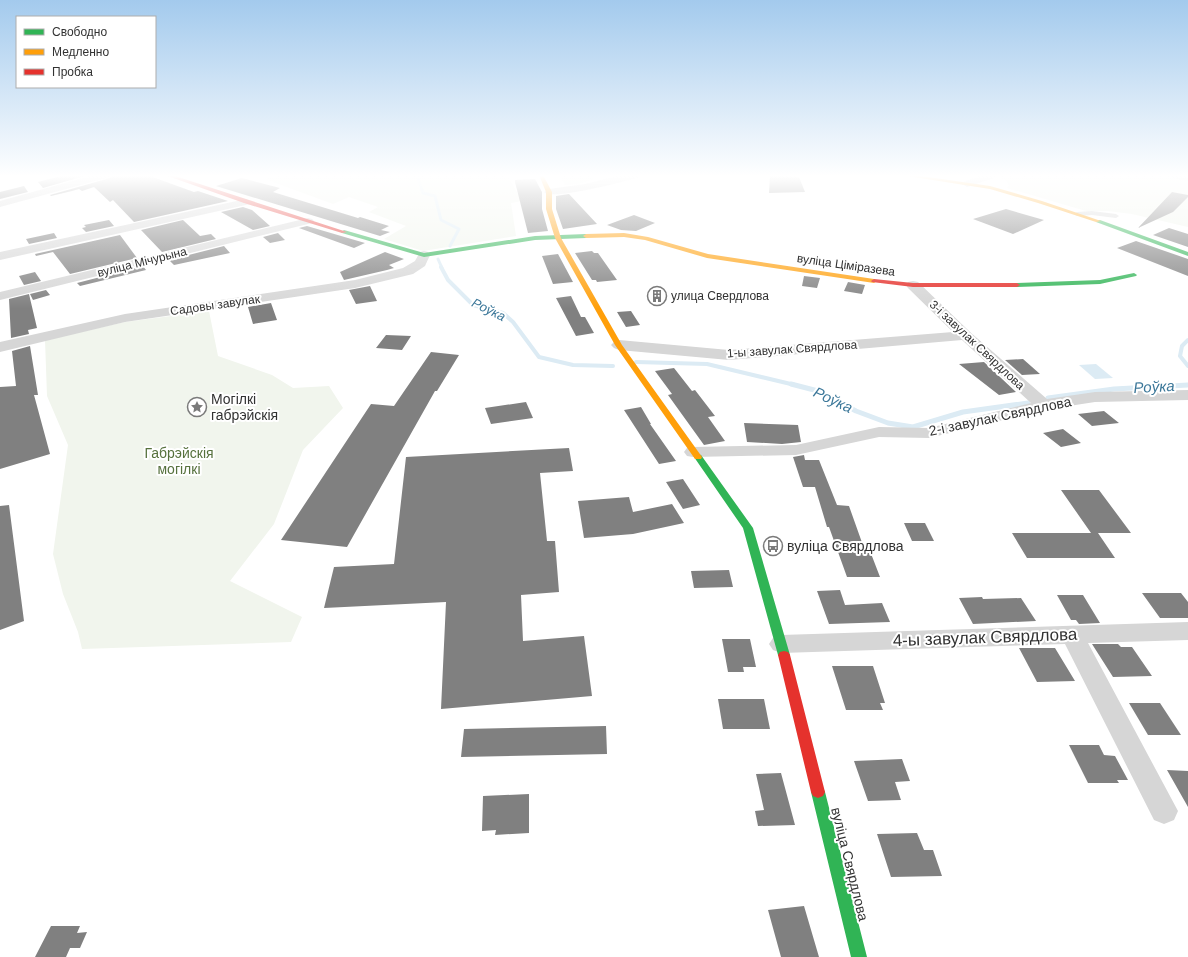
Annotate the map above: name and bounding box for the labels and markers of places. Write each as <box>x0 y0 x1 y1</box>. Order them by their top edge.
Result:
building icon: улица Свердлова <box>646 285 668 307</box>
place label: улица Свердлова <box>671 289 769 303</box>
place label: Могілкі габрэйскія <box>211 391 278 423</box>
place icon: Могілкі габрэйскія <box>186 396 208 418</box>
bus stop icon: вуліца Свярдлова <box>762 535 784 557</box>
place label: вуліца Свярдлова <box>787 538 904 554</box>

